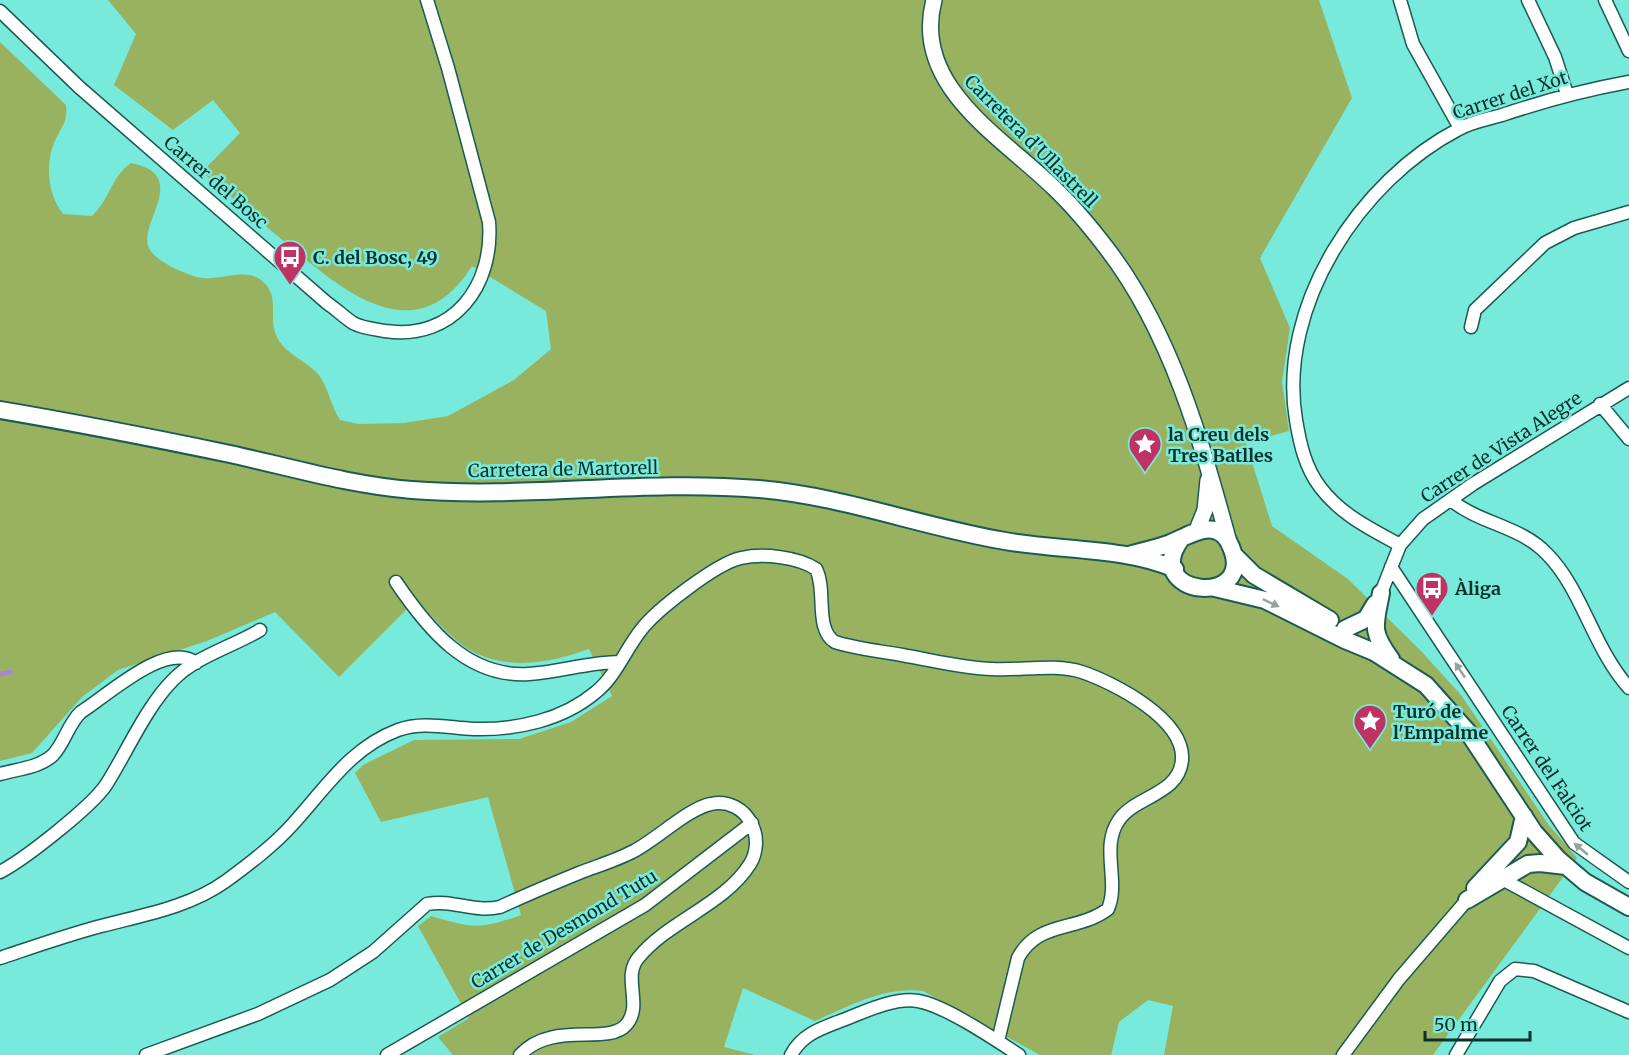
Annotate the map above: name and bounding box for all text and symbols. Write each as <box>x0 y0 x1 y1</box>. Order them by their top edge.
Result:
street label: Carrer del Xot <box>1450 66 1570 124</box>
street label: Carretera d'Ullastrell <box>960 70 1103 213</box>
street label: Carrer del Bosc <box>159 131 273 233</box>
bus stop icon: C. del Bosc, 49 <box>272 239 308 286</box>
place label: C. del Bosc, 49 <box>313 246 438 269</box>
street label: Carrer de Vista Alegre <box>1416 386 1586 508</box>
place label: la Creu dels Tres Batlles <box>1168 423 1273 467</box>
place icon: la Creu dels Tres Batlles <box>1127 426 1163 473</box>
street label: Carretera de Martorell <box>468 456 659 482</box>
bus stop icon: Àliga <box>1414 570 1450 617</box>
place label: Àliga <box>1454 577 1501 600</box>
one-way arrow <box>1263 599 1280 608</box>
one-way arrow <box>1454 663 1466 679</box>
place label: Turó de l'Empalme <box>1393 700 1488 744</box>
street label: Carrer del Falciot <box>1496 701 1598 835</box>
place icon: Turó de l'Empalme <box>1352 703 1388 750</box>
one-way arrow <box>1574 843 1589 856</box>
street label: Carrer de Desmond Tutu <box>467 864 661 994</box>
scale bar <box>1425 1004 1530 1042</box>
text: 50 m <box>1434 1013 1478 1036</box>

